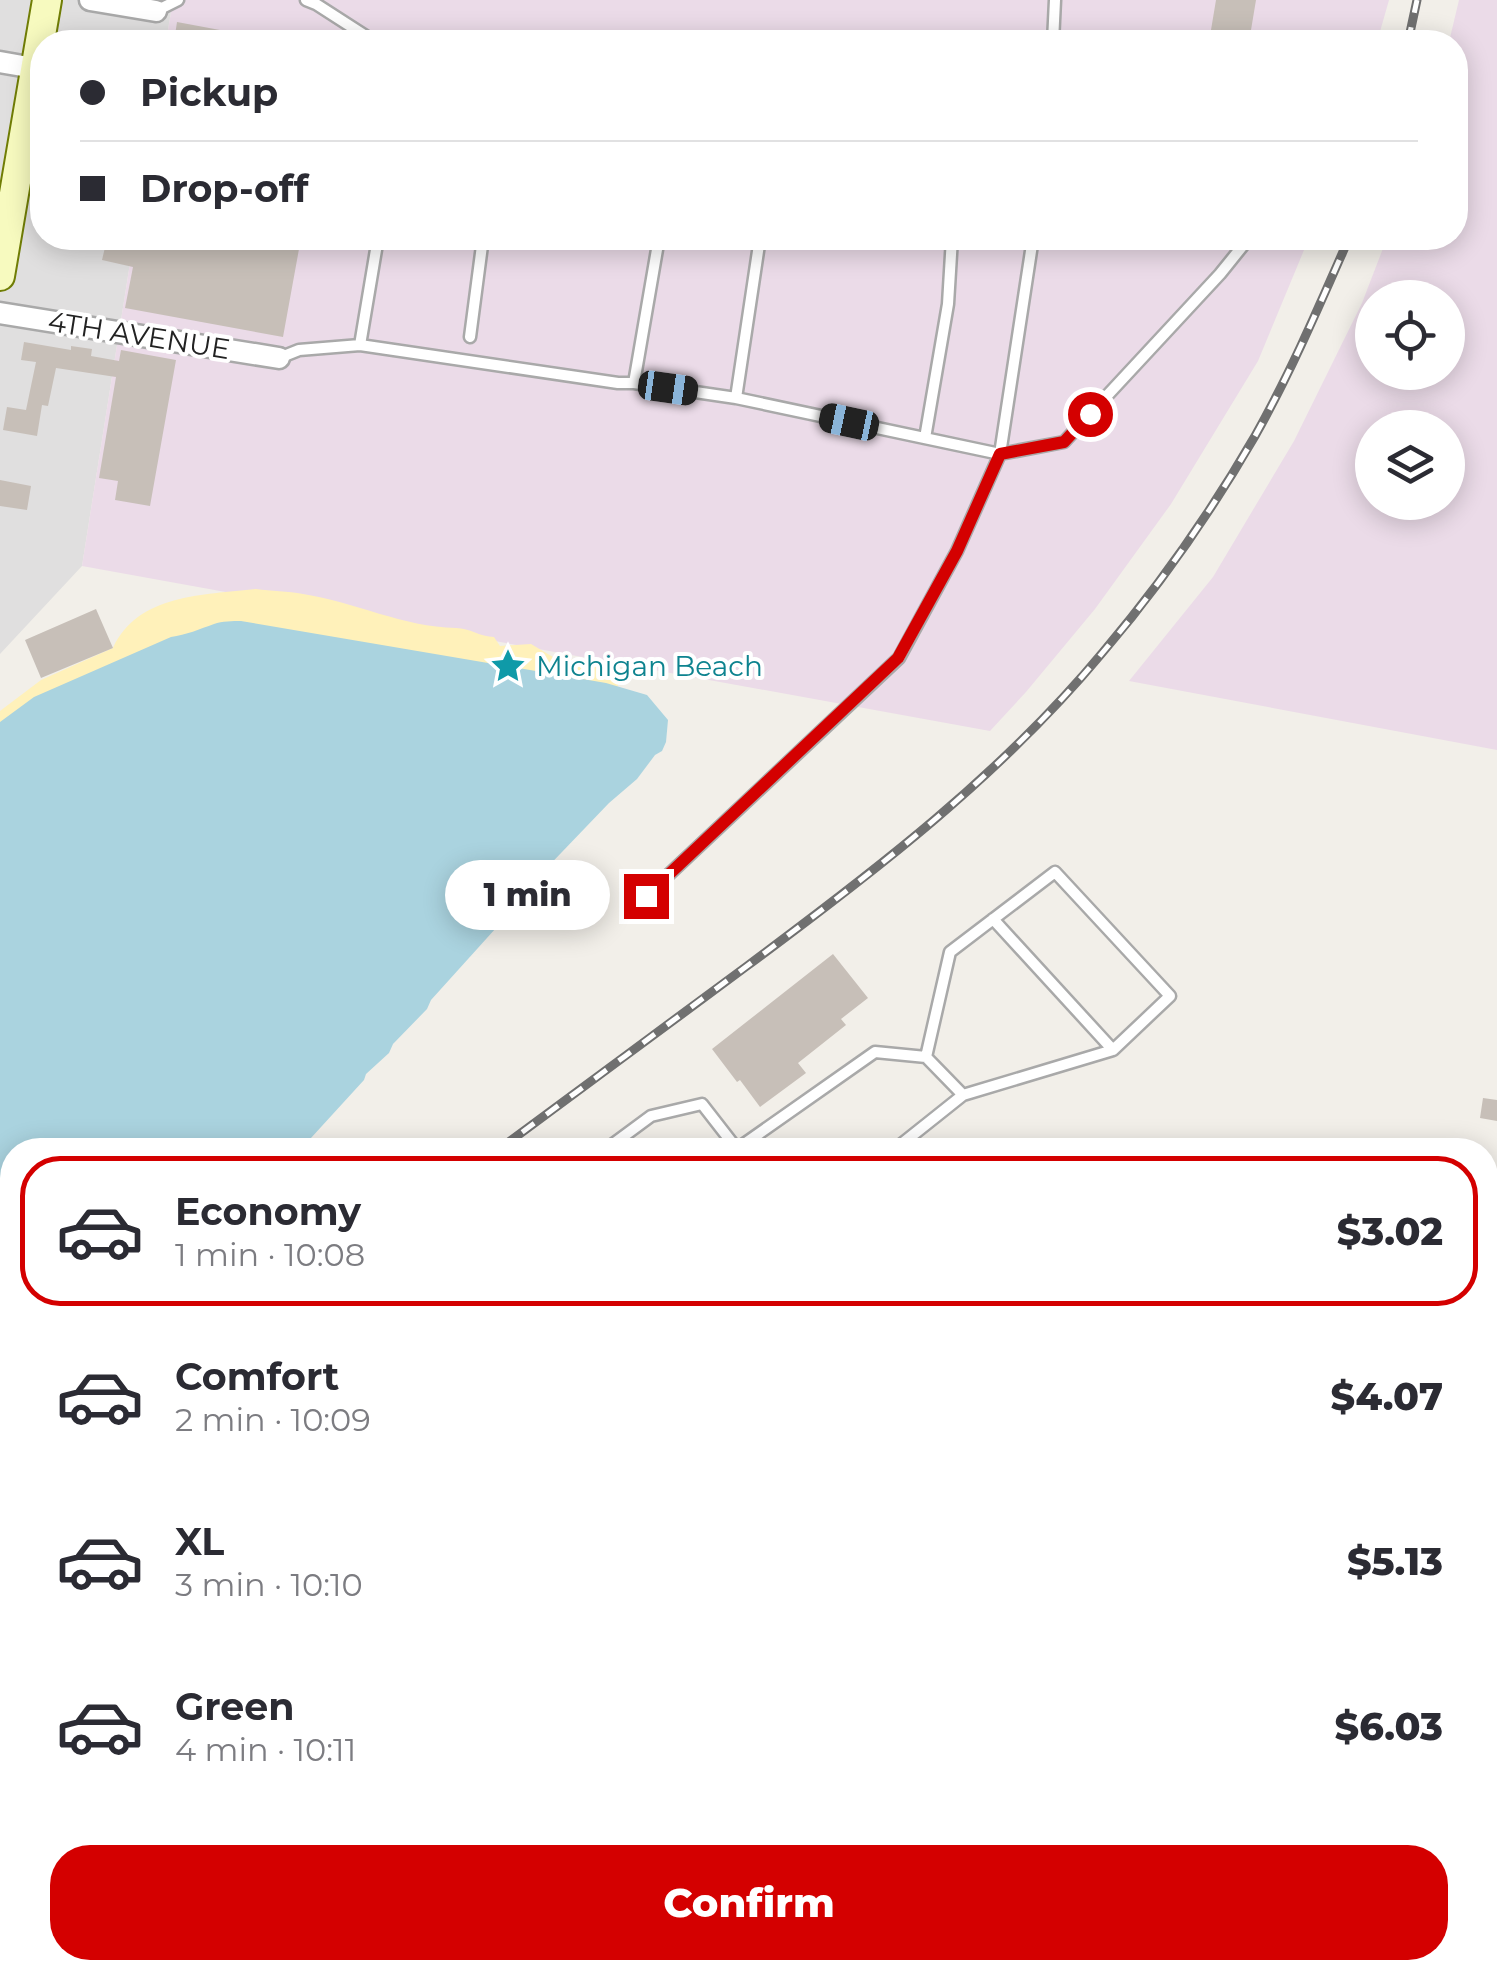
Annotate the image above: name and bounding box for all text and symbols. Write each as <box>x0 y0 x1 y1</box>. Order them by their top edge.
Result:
text: Pickup <box>140 69 278 116</box>
text: Drop-off <box>140 165 309 212</box>
map controls <box>1355 280 1465 520</box>
button: locate <box>1355 280 1465 390</box>
street label: 4TH AVENUE <box>46 304 232 366</box>
car <box>636 369 700 407</box>
route start <box>1068 392 1113 437</box>
car <box>817 401 881 443</box>
button: layers <box>1355 410 1465 520</box>
place icon: Michigan Beach <box>489 647 527 685</box>
place label: Michigan Beach <box>536 649 763 683</box>
callout: 1 min <box>446 861 611 931</box>
route end <box>624 874 669 919</box>
text: 1 min <box>483 875 572 914</box>
icon: car <box>55 1186 145 1276</box>
text: Economy <box>175 1188 361 1235</box>
text: $3.02 <box>1337 1208 1443 1255</box>
text: 1 min · 10:08 <box>175 1235 365 1274</box>
icon: car <box>55 1351 145 1441</box>
text: Comfort <box>175 1353 339 1400</box>
text: $4.07 <box>1330 1373 1443 1420</box>
text: 2 min · 10:09 <box>175 1400 371 1439</box>
icon: car <box>55 1516 145 1606</box>
text: XL <box>175 1518 224 1565</box>
text: $5.13 <box>1347 1538 1443 1585</box>
text: 3 min · 10:10 <box>175 1565 363 1604</box>
icon: car <box>55 1681 145 1771</box>
text: Green <box>175 1683 295 1730</box>
text: $6.03 <box>1335 1703 1443 1750</box>
text: 4 min · 10:11 <box>175 1730 356 1769</box>
button: Confirm <box>50 1845 1448 1960</box>

